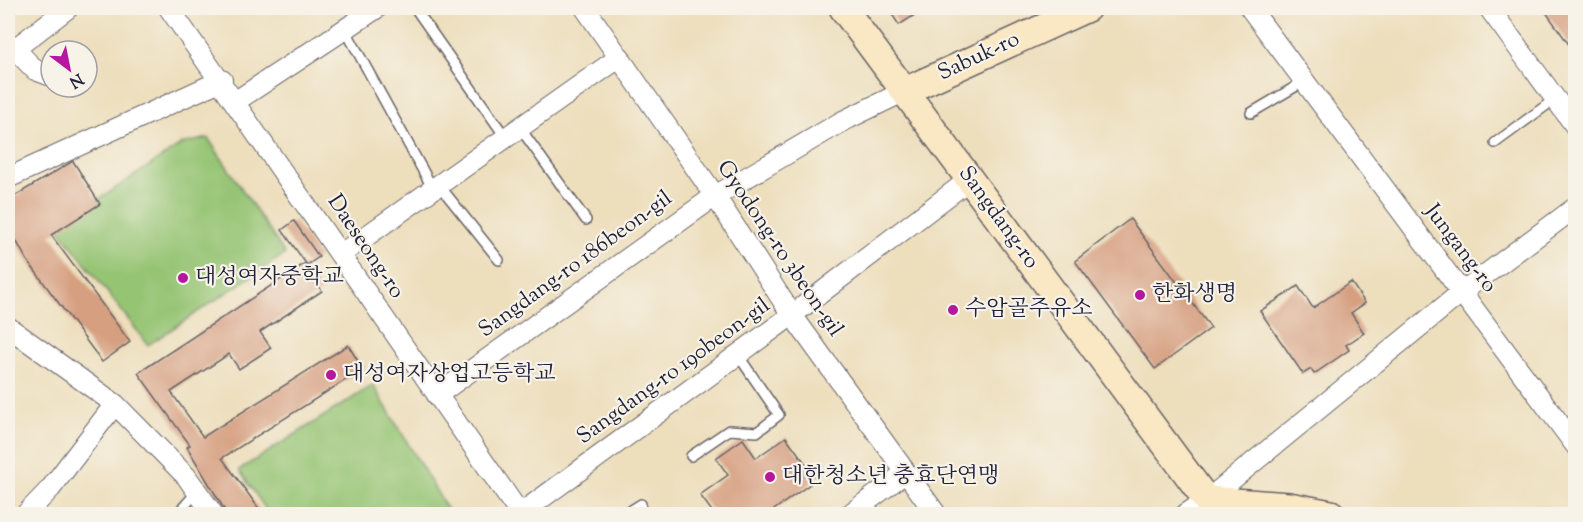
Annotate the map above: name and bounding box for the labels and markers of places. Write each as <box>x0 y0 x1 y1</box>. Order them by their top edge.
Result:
place label: 대성여자중학교 <box>195 262 344 294</box>
marker: 대성여자중학교 <box>176 271 190 285</box>
place label: 한화생명 <box>1152 279 1237 311</box>
marker: 한화생명 <box>1133 288 1147 302</box>
place label: 수암골주유소 <box>965 294 1093 326</box>
marker: 수암골주유소 <box>946 303 960 317</box>
place label: 대성여자상업고등학교 <box>343 359 556 391</box>
marker: 대성여자상업고등학교 <box>324 368 338 382</box>
place label: 대한청소년 충효단연맹 <box>782 461 999 493</box>
marker: 대한청소년 충효단연맹 <box>763 470 777 484</box>

